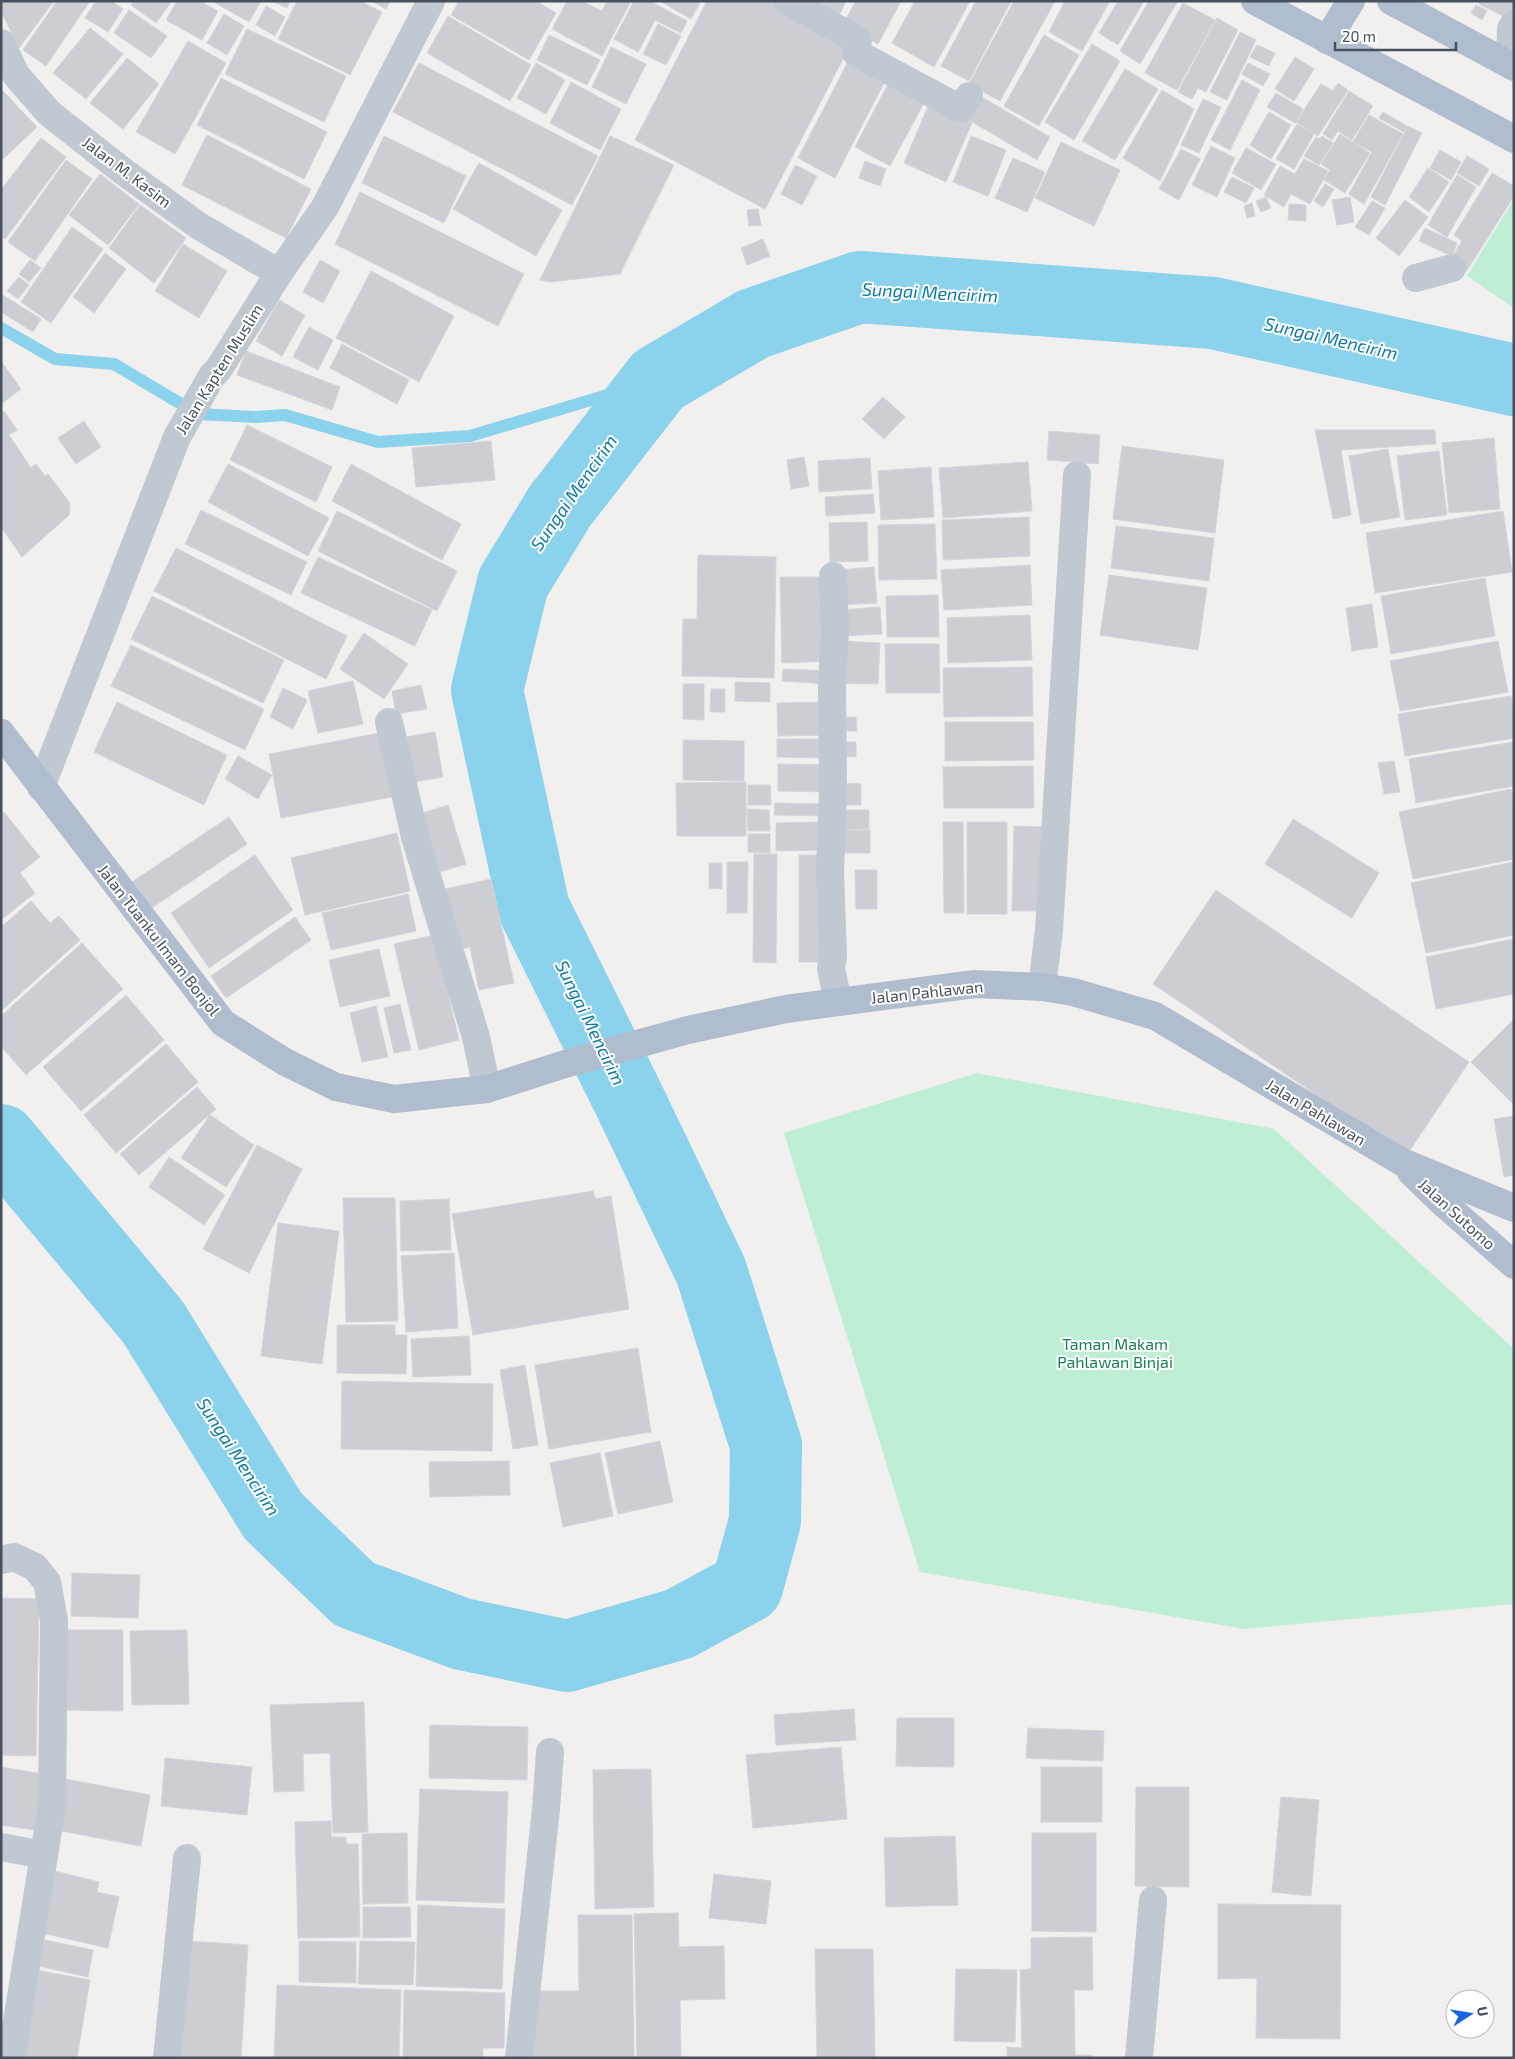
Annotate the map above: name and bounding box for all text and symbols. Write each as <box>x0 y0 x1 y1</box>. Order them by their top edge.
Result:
scale bar <box>1335 20 1456 52</box>
text: 20 m <box>1342 27 1376 45</box>
street label: Jalan M. Kasim <box>79 132 175 211</box>
water label: Sungai Mencirim <box>862 277 999 307</box>
street label: Jalan Kapten Muslim <box>171 300 266 437</box>
water label: Sungai Mencirim <box>1262 312 1400 364</box>
water label: Sungai Mencirim <box>525 430 621 554</box>
street label: Jalan Tuanku Imam Bonjol <box>94 860 225 1020</box>
water label: Sungai Mencirim <box>551 957 631 1089</box>
street label: Jalan Pahlawan <box>870 976 984 1007</box>
street label: Jalan Pahlawan <box>1263 1074 1370 1149</box>
street label: Jalan Sutomo <box>1415 1174 1500 1253</box>
park label: Taman Makam Pahlawan Binjai <box>1057 1334 1173 1372</box>
water label: Sungai Mencirim <box>193 1393 285 1520</box>
north arrow <box>1445 1989 1495 2039</box>
text: U <box>1474 2005 1493 2018</box>

